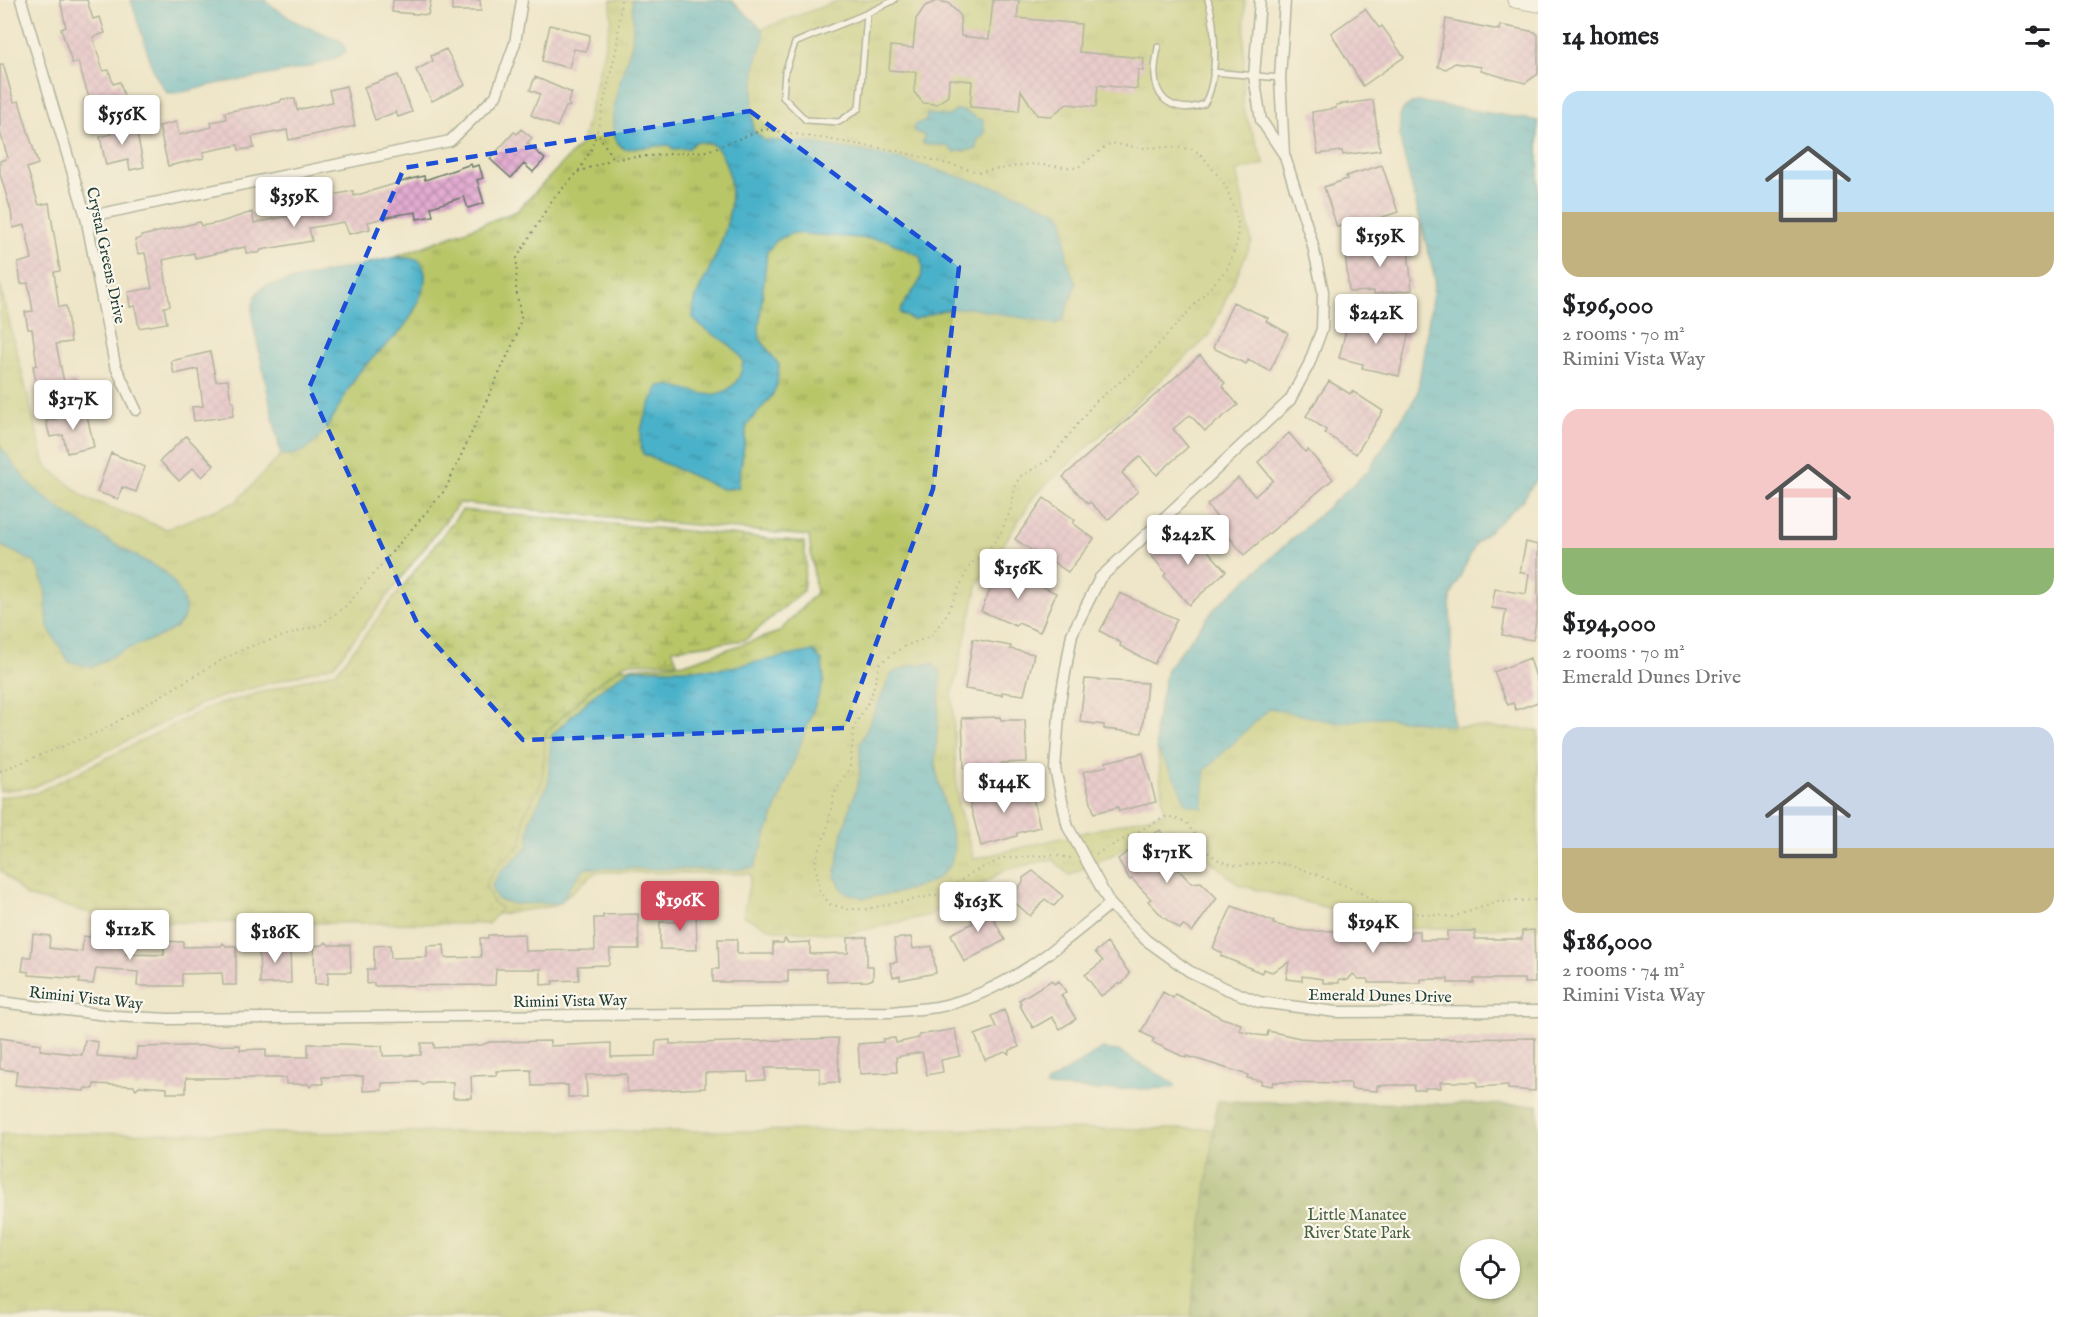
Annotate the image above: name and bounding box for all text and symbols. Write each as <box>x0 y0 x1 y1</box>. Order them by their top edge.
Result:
text: 14 homes <box>1562 20 1659 53</box>
icon: filters <box>2021 20 2054 53</box>
pin: $556K <box>80 95 164 146</box>
text: $556K <box>98 102 146 127</box>
icon: home <box>1754 130 1862 238</box>
pin: $359K <box>252 177 336 228</box>
text: $359K <box>270 184 318 209</box>
street label: Crystal Greens Drive <box>81 185 129 326</box>
pin: $159K <box>1338 217 1422 268</box>
text: $159K <box>1356 224 1404 249</box>
text: $196,000 <box>1562 289 1654 322</box>
pin: $242K <box>1334 294 1418 345</box>
text: $242K <box>1349 301 1403 326</box>
text: 2 rooms · 70 m² <box>1562 322 1685 347</box>
text: Rimini Vista Way <box>1562 347 1705 372</box>
pin: $317K <box>31 380 115 431</box>
text: $317K <box>48 387 98 412</box>
icon: home <box>1754 448 1862 556</box>
pin: $242K <box>1146 515 1230 566</box>
text: $242K <box>1161 522 1215 547</box>
pin: $156K <box>976 549 1060 600</box>
text: $156K <box>994 556 1042 581</box>
text: $194,000 <box>1562 607 1656 640</box>
text: 2 rooms · 70 m² <box>1562 640 1685 665</box>
text: Emerald Dunes Drive <box>1562 665 1741 690</box>
pin: $144K <box>962 763 1046 814</box>
icon: home <box>1754 766 1862 874</box>
text: $144K <box>978 770 1030 795</box>
pin: $171K <box>1125 833 1209 884</box>
text: $171K <box>1142 840 1192 865</box>
pin: $196K <box>638 881 722 932</box>
pin: $163K <box>936 882 1020 933</box>
text: $196K <box>655 888 705 913</box>
text: $163K <box>954 889 1002 914</box>
pin: $194K <box>1331 903 1415 954</box>
pin: $112K <box>88 910 172 961</box>
text: $194K <box>1347 910 1399 935</box>
pin: $186K <box>233 913 317 964</box>
text: $112K <box>105 917 155 942</box>
text: $186K <box>250 920 300 945</box>
text: $186,000 <box>1562 925 1652 958</box>
text: 2 rooms · 74 m² <box>1562 958 1685 983</box>
street label: Rimini Vista Way <box>28 983 144 1015</box>
text: Rimini Vista Way <box>1562 983 1705 1008</box>
street label: Emerald Dunes Drive <box>1308 986 1452 1008</box>
street label: Rimini Vista Way <box>513 991 628 1013</box>
park label: Little Manatee River State Park <box>1303 1206 1411 1244</box>
map controls <box>1460 1239 1520 1299</box>
button: locate <box>1460 1239 1520 1299</box>

